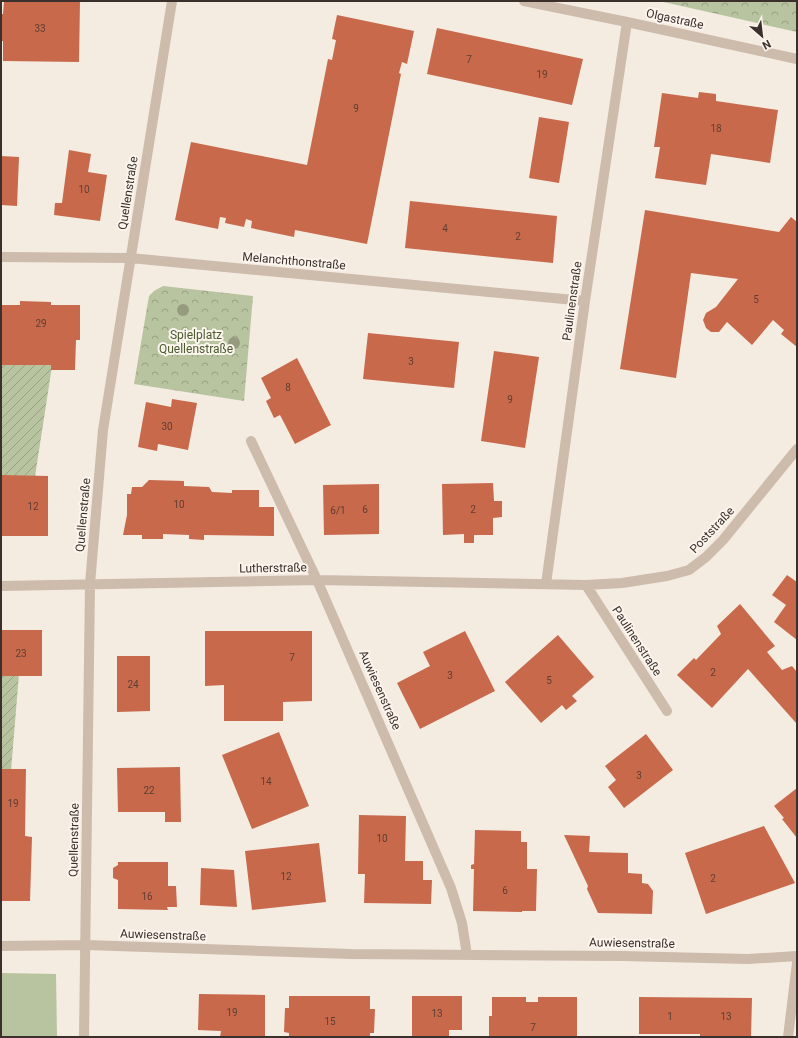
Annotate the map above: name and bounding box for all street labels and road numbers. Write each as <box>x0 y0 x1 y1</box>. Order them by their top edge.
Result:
street label: Olgastraße <box>645 6 705 32</box>
street label: Quellenstraße <box>115 155 141 231</box>
street label: Melanchthonstraße <box>242 250 346 272</box>
street label: Paulinenstraße <box>559 260 585 342</box>
street label: Quellenstraße <box>73 478 93 552</box>
street label: Poststraße <box>687 504 737 556</box>
street label: Lutherstraße <box>239 560 307 576</box>
street label: Paulinenstraße <box>609 604 665 678</box>
street label: Auwiesenstraße <box>356 648 404 732</box>
street label: Quellenstraße <box>66 803 82 877</box>
street label: Auwiesenstraße <box>120 927 206 943</box>
street label: Auwiesenstraße <box>589 935 675 951</box>

